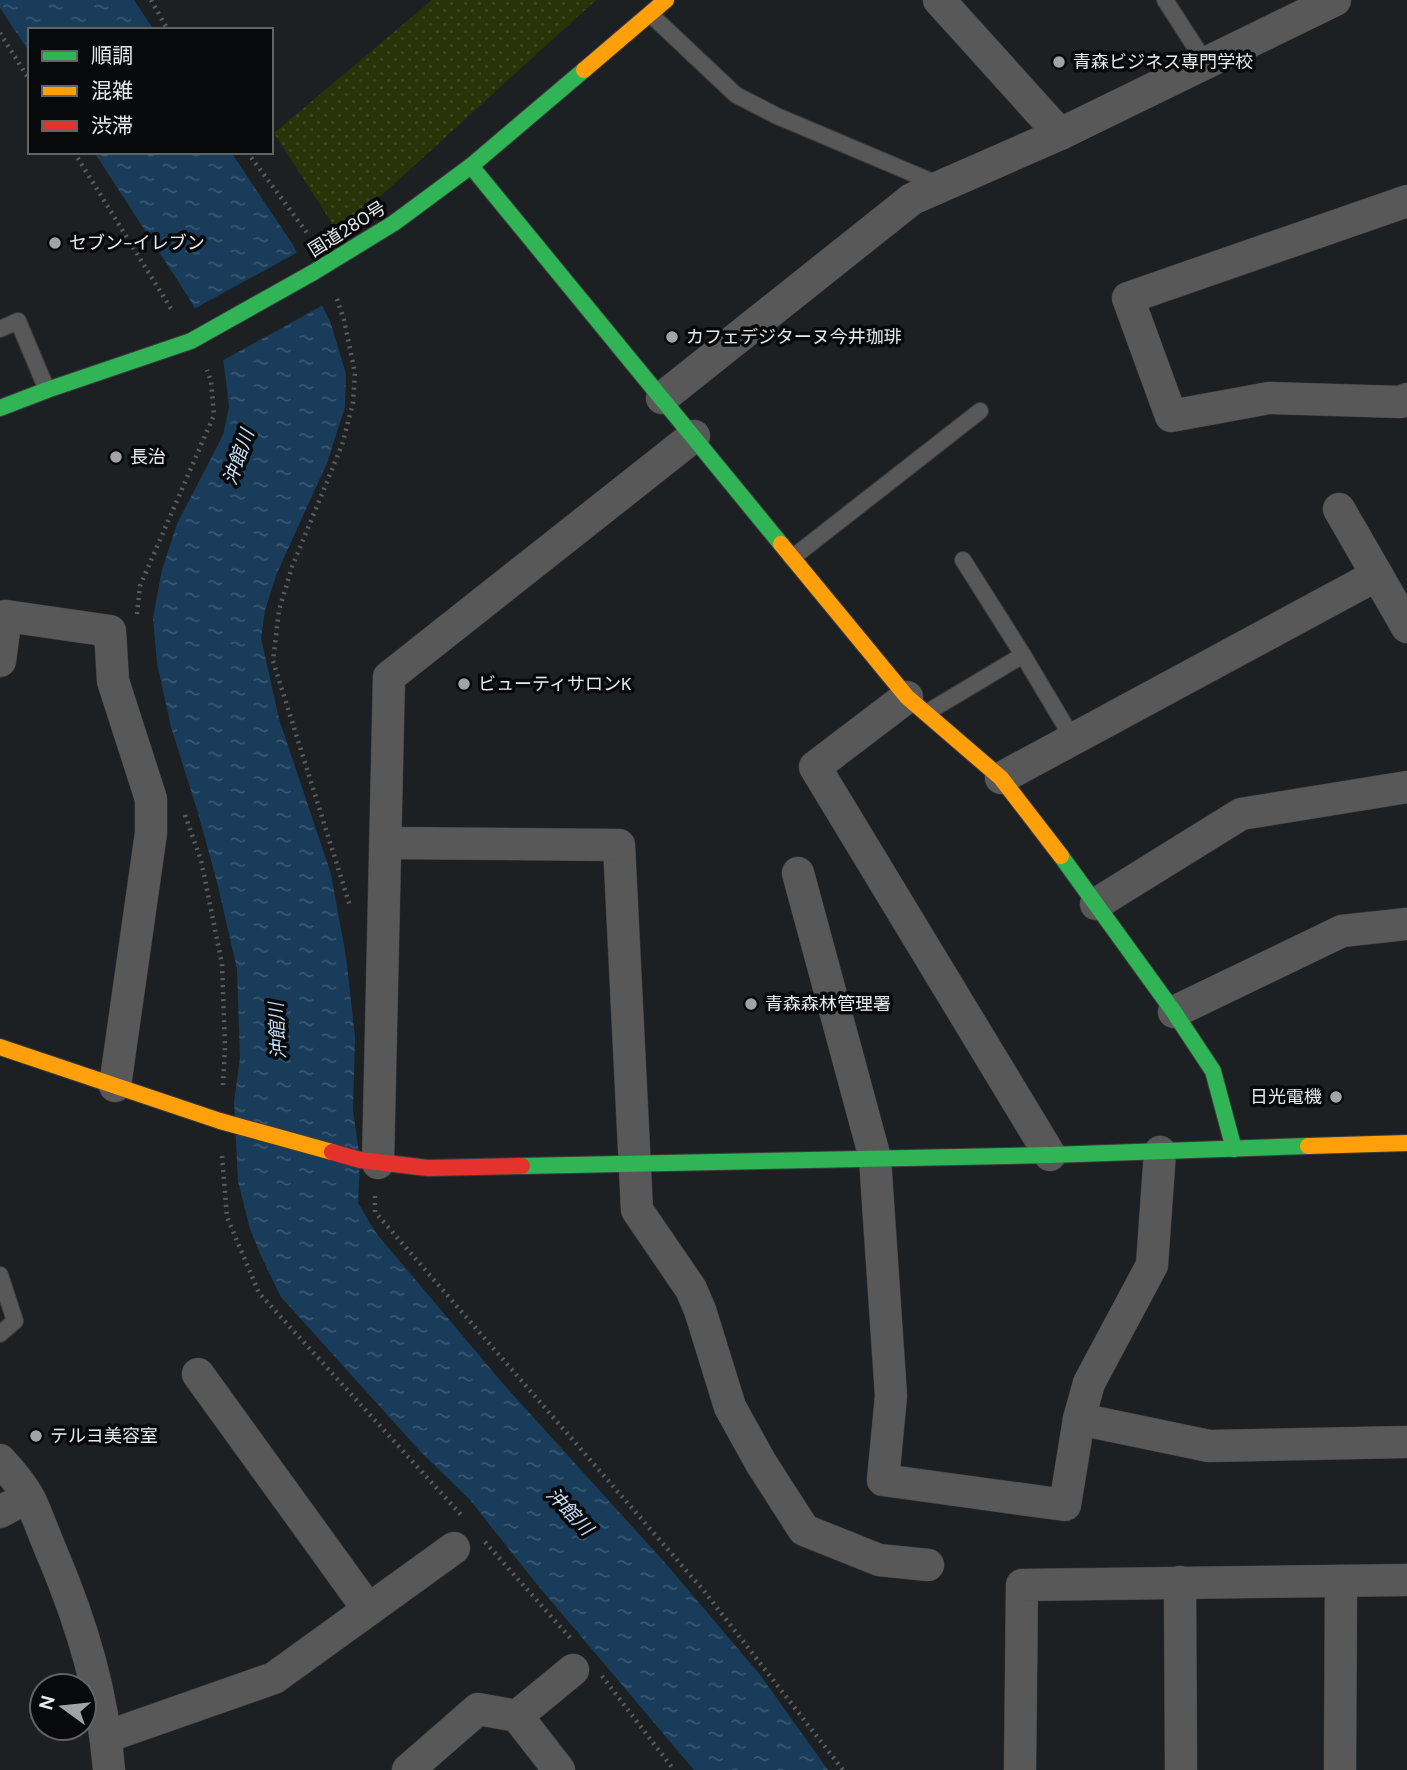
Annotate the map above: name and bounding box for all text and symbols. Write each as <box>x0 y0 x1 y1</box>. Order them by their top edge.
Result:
legend <box>28 28 273 154</box>
text: 順調 <box>91 42 133 70</box>
place label: 青森ビジネス専門学校 <box>1073 50 1253 74</box>
marker: 青森ビジネス専門学校 <box>1051 54 1067 70</box>
text: 混雑 <box>91 77 133 105</box>
text: 渋滞 <box>91 112 133 140</box>
street label: 国道280号 <box>304 196 390 262</box>
place label: セブン-イレブン <box>69 231 205 255</box>
marker: セブン-イレブン <box>47 235 63 251</box>
place label: カフェデジターヌ今井珈琲 <box>686 325 902 349</box>
marker: カフェデジターヌ今井珈琲 <box>664 329 680 345</box>
water label: 沖館川 <box>217 424 260 488</box>
place label: 長治 <box>130 445 166 469</box>
marker: 長治 <box>108 449 124 465</box>
place label: ビューティサロンK <box>478 672 632 696</box>
marker: ビューティサロンK <box>456 676 472 692</box>
place label: 青森森林管理署 <box>765 992 891 1016</box>
marker: 青森森林管理署 <box>743 996 759 1012</box>
water label: 沖館川 <box>263 1000 291 1060</box>
place label: 日光電機 <box>1250 1085 1322 1109</box>
marker: 日光電機 <box>1328 1089 1344 1105</box>
place label: テルヨ美容室 <box>50 1424 158 1448</box>
marker: テルヨ美容室 <box>28 1428 44 1444</box>
water label: 沖館川 <box>541 1482 600 1542</box>
north arrow <box>28 1672 98 1742</box>
text: N <box>33 1693 61 1713</box>

